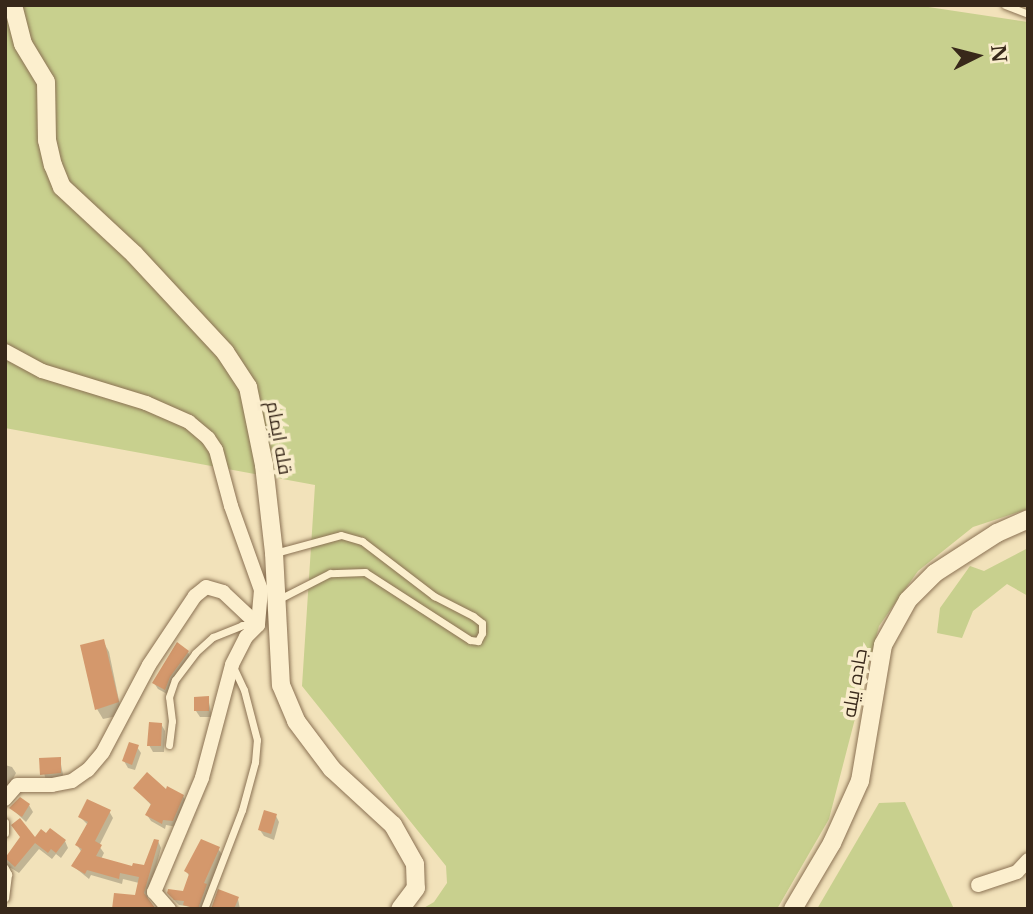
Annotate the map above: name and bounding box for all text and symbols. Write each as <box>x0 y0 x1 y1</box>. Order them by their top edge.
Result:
north arrow <box>942 21 1012 91</box>
text: N <box>986 44 1011 64</box>
street label: قله ایمام <box>261 399 297 477</box>
street label: جاده بیله <box>838 647 872 719</box>

